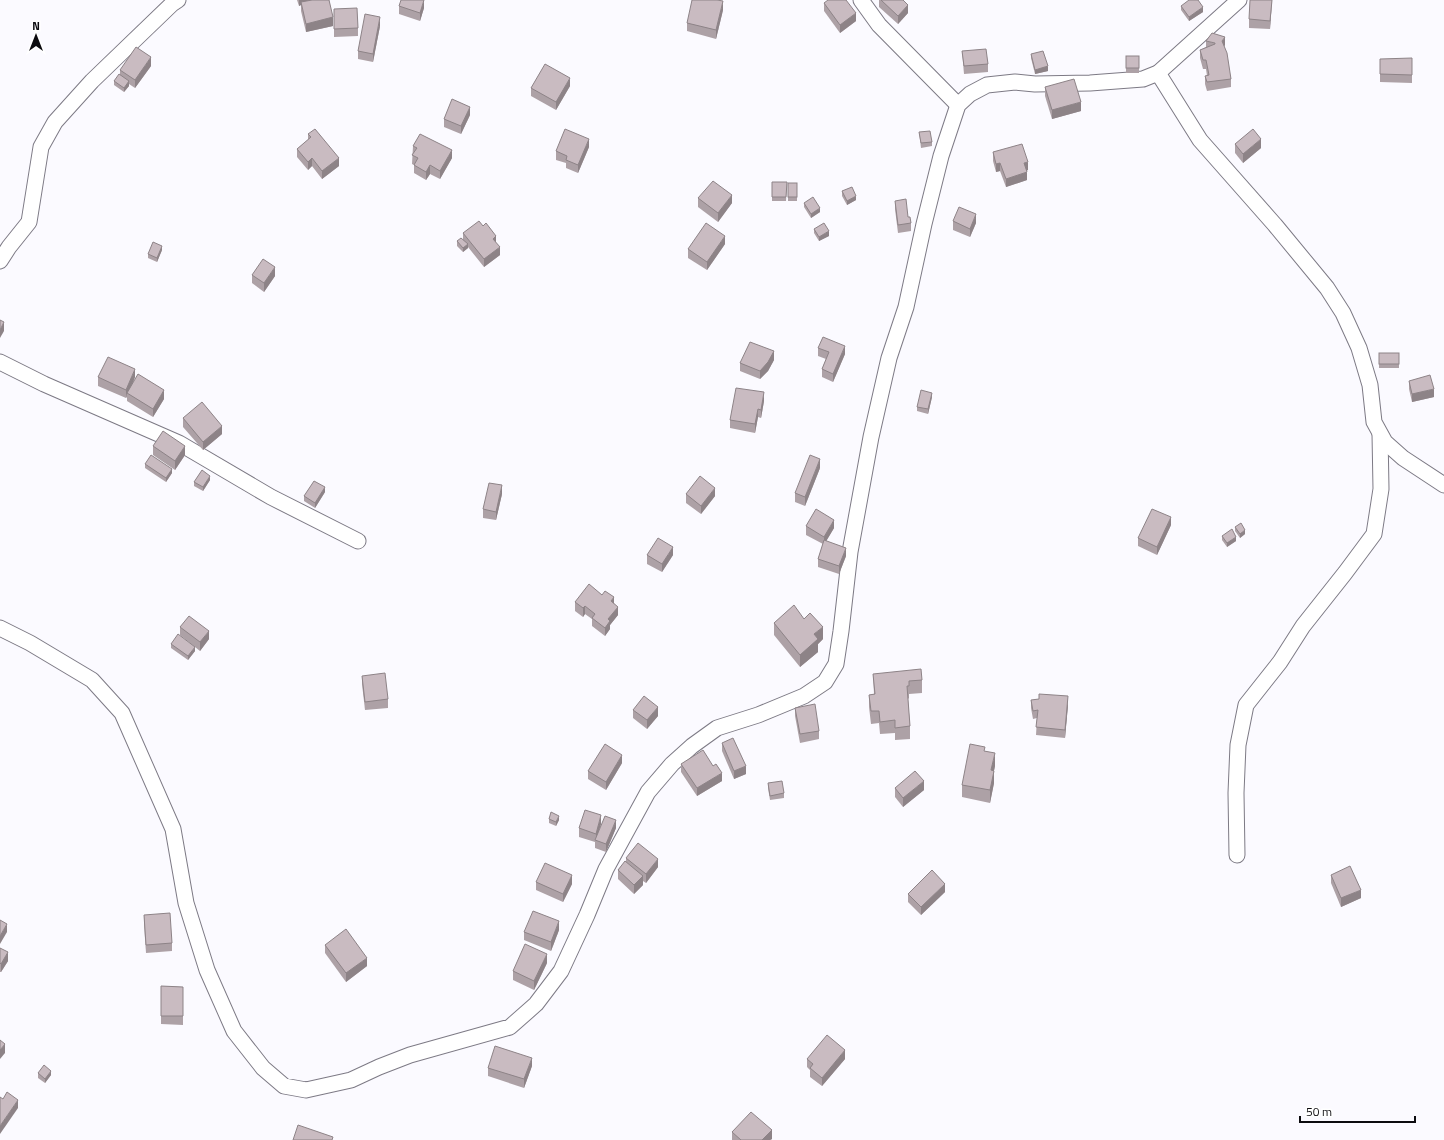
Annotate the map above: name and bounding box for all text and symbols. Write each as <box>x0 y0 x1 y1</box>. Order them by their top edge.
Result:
north arrow <box>16 16 56 56</box>
text: N <box>32 18 40 34</box>
scale bar <box>1300 1098 1415 1124</box>
text: 50 m <box>1306 1102 1332 1121</box>

